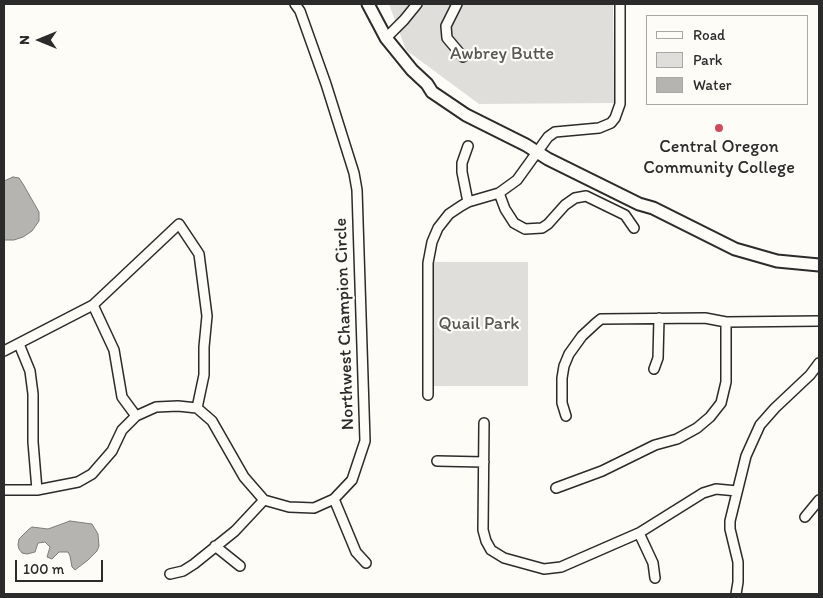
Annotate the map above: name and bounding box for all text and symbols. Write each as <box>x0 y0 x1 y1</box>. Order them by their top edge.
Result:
north arrow <box>15 15 65 65</box>
legend <box>646 15 808 105</box>
text: Road <box>693 26 725 44</box>
text: N <box>16 35 33 45</box>
park label: Awbrey Butte <box>450 43 554 65</box>
text: Park <box>693 51 723 69</box>
text: Water <box>693 76 731 94</box>
marker: Central Oregon Community College <box>713 122 725 134</box>
place label: Central Oregon Community College <box>643 136 795 178</box>
street label: Northwest Champion Circle <box>331 218 359 430</box>
park label: Quail Park <box>439 313 519 335</box>
scale bar <box>18 550 105 582</box>
text: 100 m <box>23 560 64 578</box>

